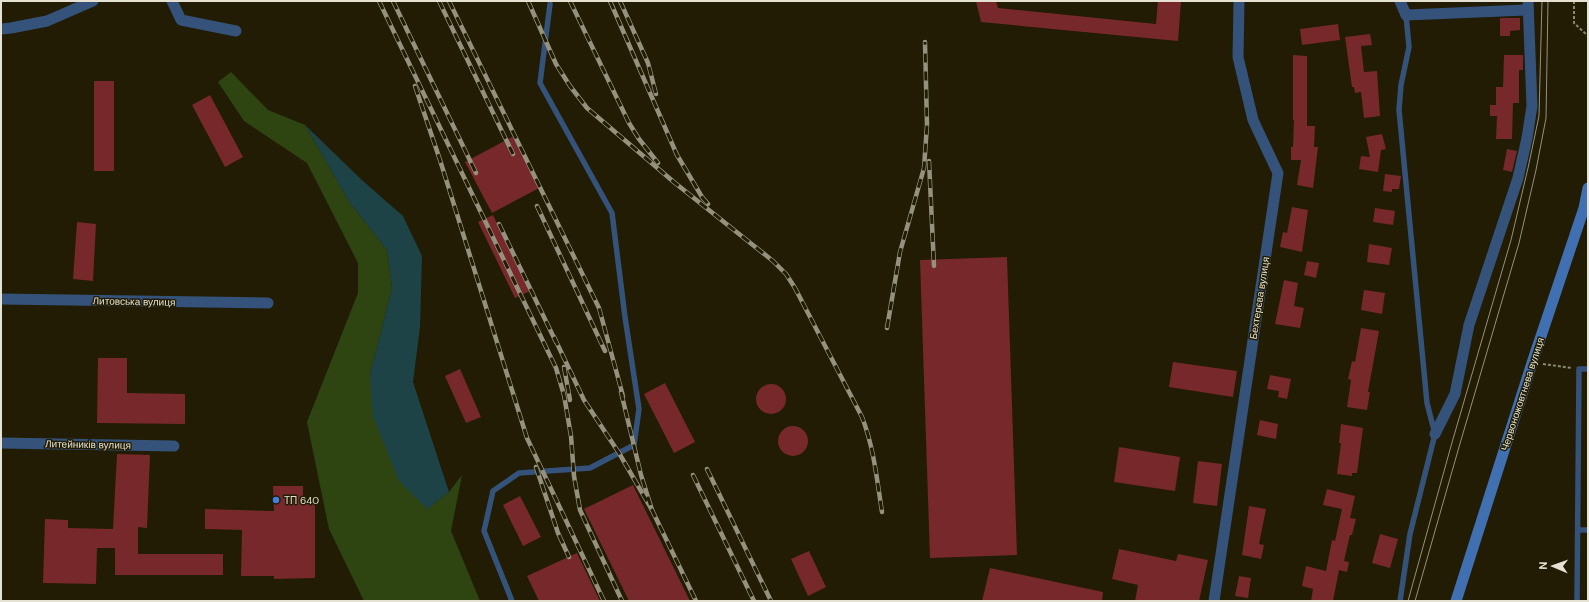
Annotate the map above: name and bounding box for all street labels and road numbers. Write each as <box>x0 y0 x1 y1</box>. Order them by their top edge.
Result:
street label: Бехтерєва вулиця <box>1247 256 1272 340</box>
street label: Литовська вулиця <box>92 294 176 309</box>
street label: Червоножовтнева вулиця <box>1498 336 1547 452</box>
street label: Литейників вулиця <box>45 437 131 452</box>

